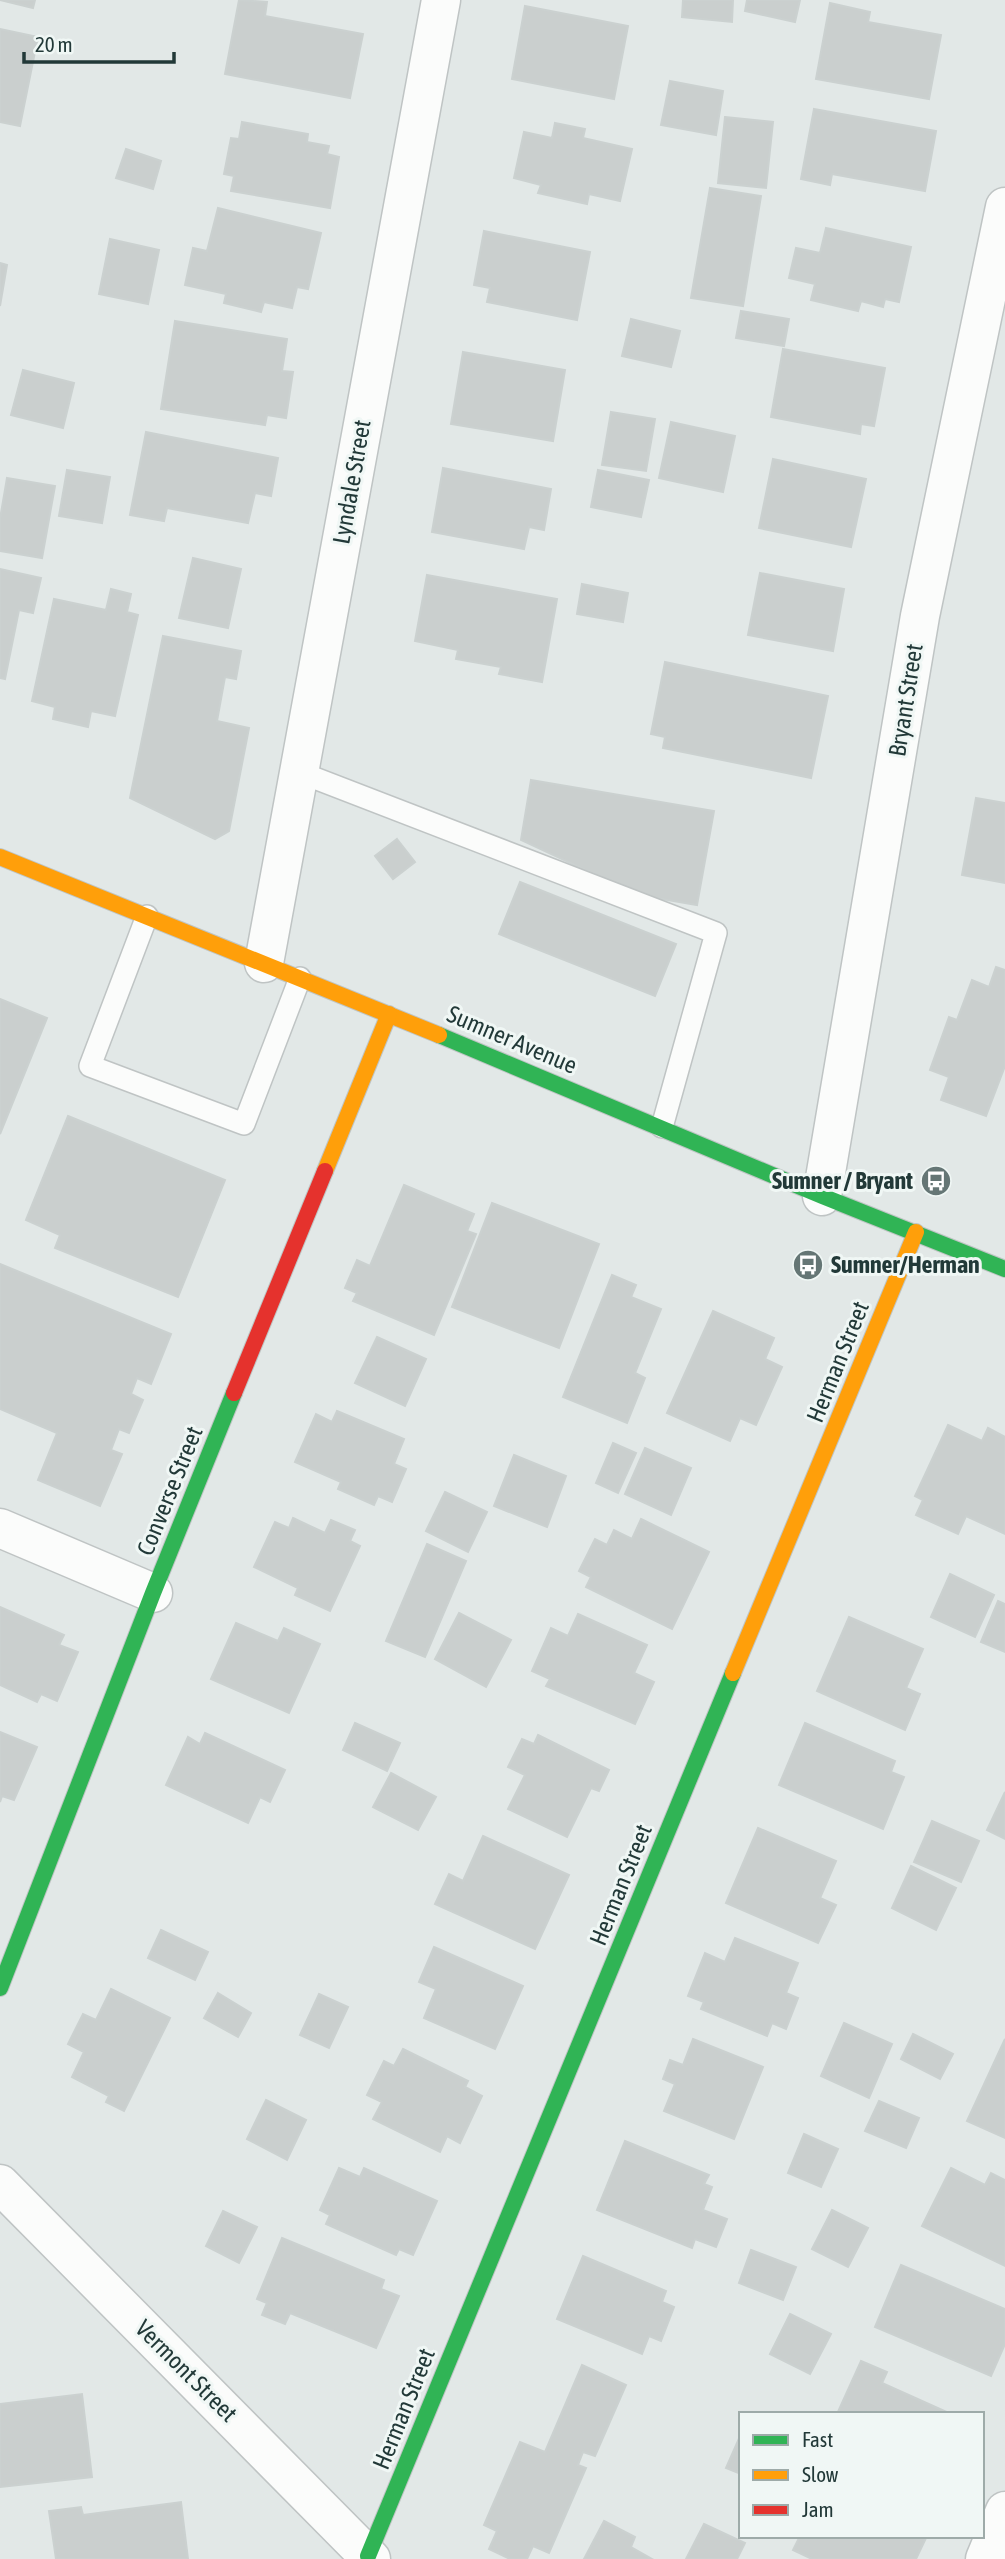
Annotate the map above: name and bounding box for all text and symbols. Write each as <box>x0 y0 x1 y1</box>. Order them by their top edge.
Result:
scale bar <box>24 21 175 65</box>
text: 20 m <box>35 32 73 56</box>
street label: Lyndale Street <box>327 418 376 546</box>
street label: Bryant Street <box>883 642 928 758</box>
street label: Sumner Avenue <box>443 1000 581 1079</box>
bus stop icon: Sumner / Bryant <box>919 1164 953 1198</box>
place label: Sumner / Bryant <box>772 1167 913 1194</box>
bus stop icon: Sumner/Herman <box>791 1248 825 1282</box>
place label: Sumner/Herman <box>831 1251 980 1278</box>
street label: Herman Street <box>801 1297 874 1426</box>
street label: Converse Street <box>131 1422 208 1559</box>
street label: Herman Street <box>584 1820 657 1949</box>
street label: Vermont Street <box>130 2314 243 2427</box>
street label: Herman Street <box>367 2344 440 2473</box>
legend <box>739 2412 984 2538</box>
text: Fast <box>802 2427 833 2451</box>
text: Slow <box>802 2462 839 2486</box>
text: Jam <box>802 2497 834 2521</box>

